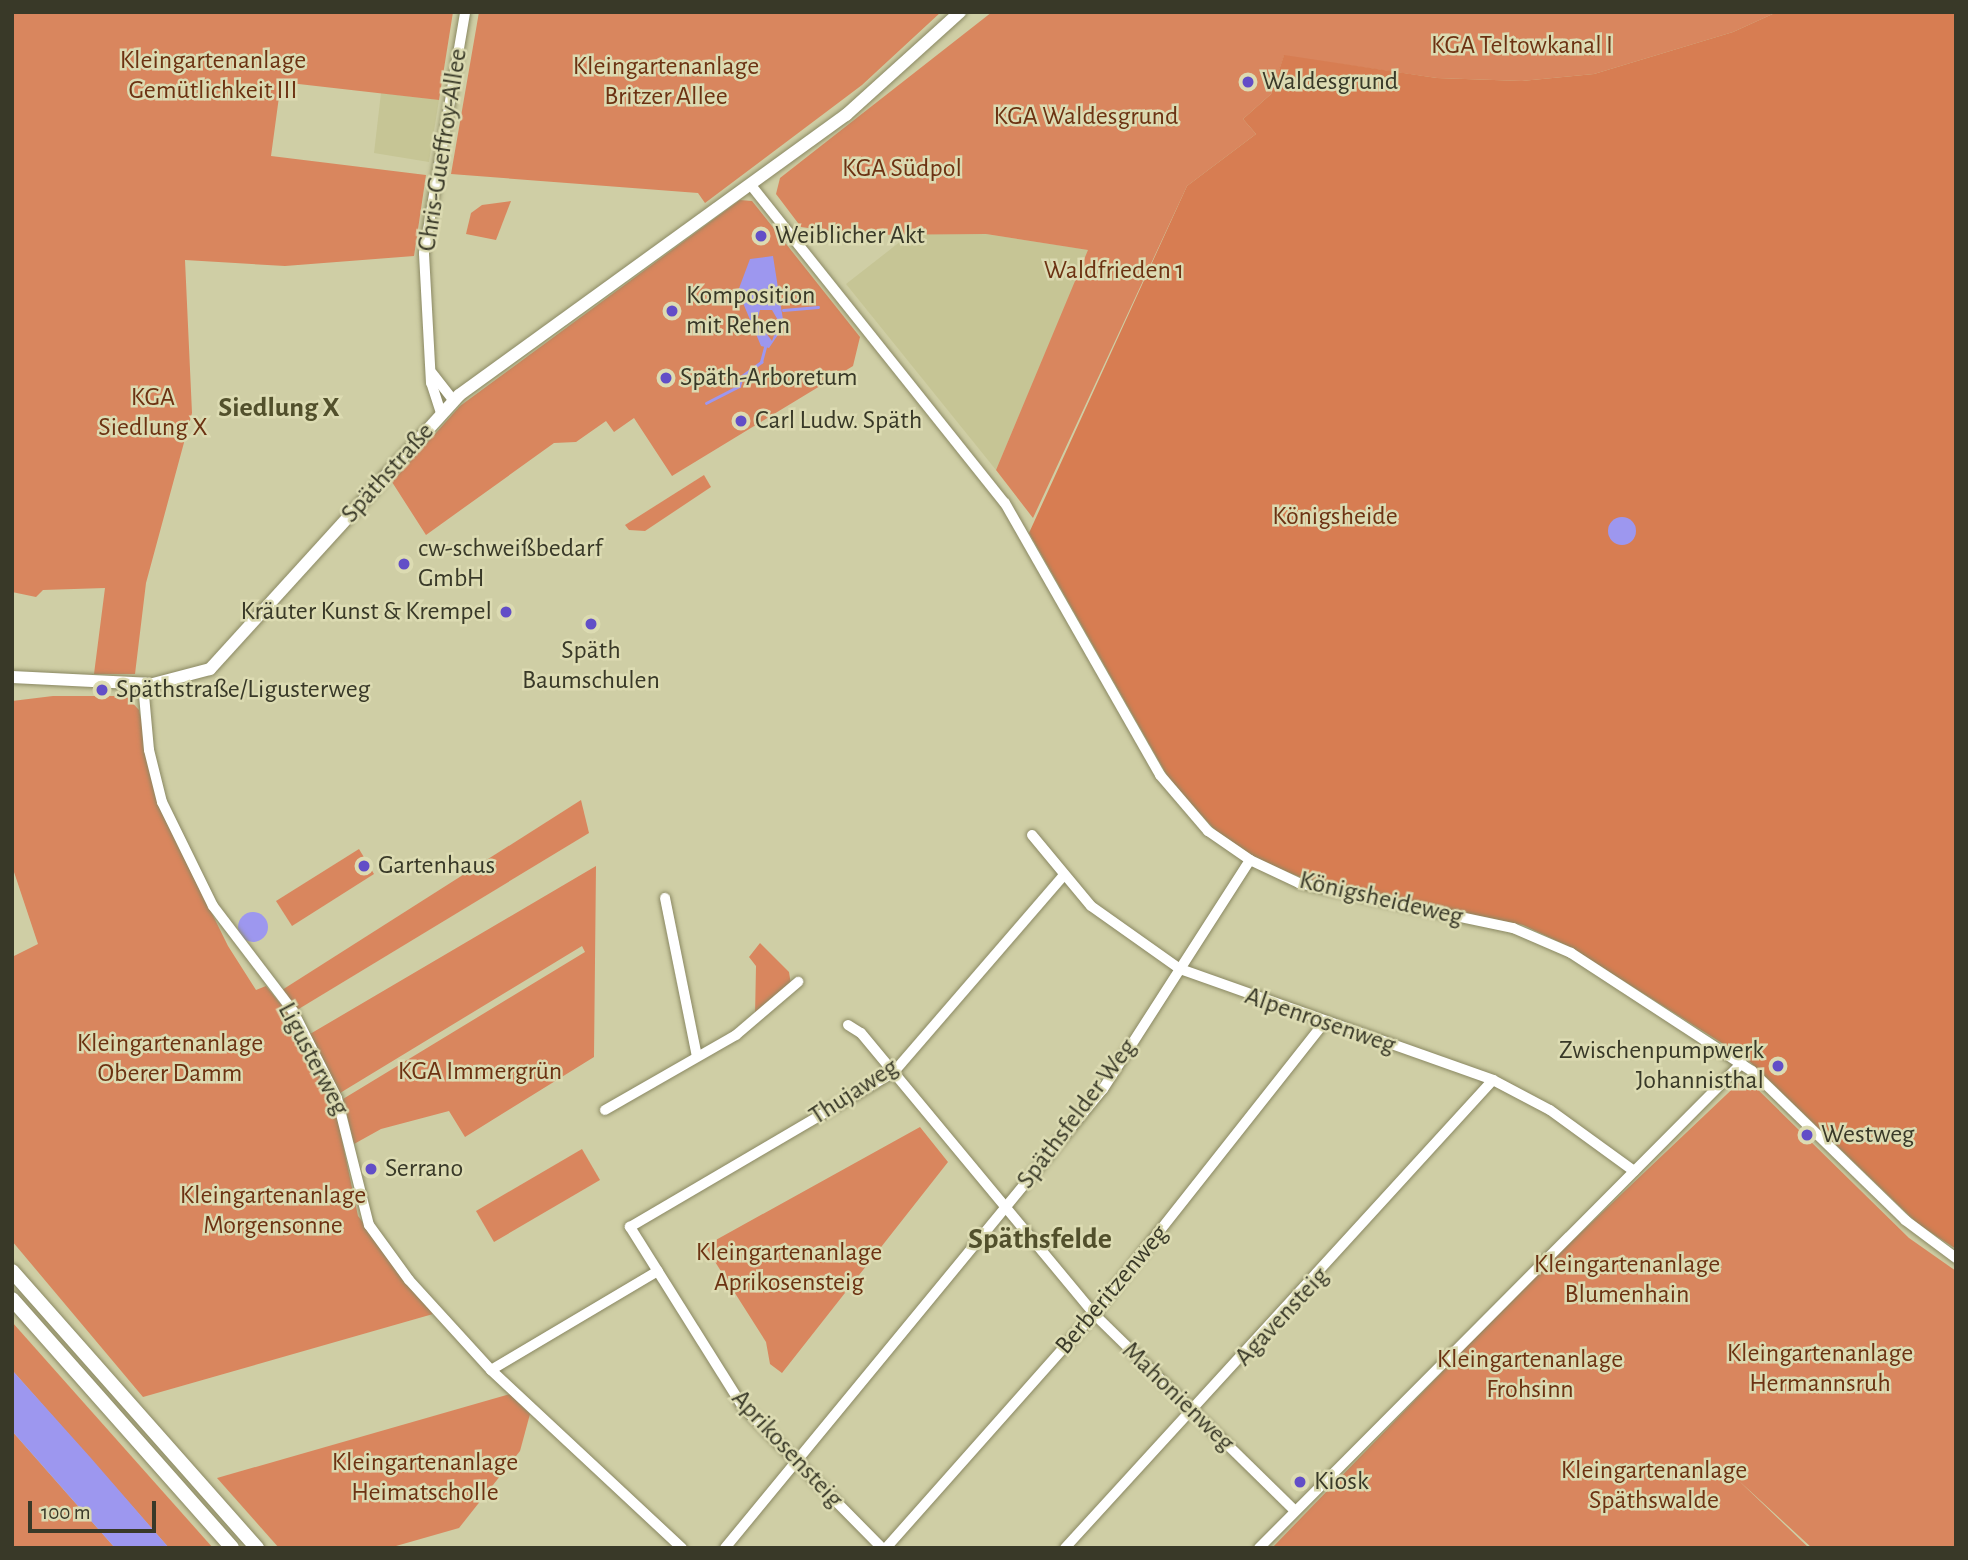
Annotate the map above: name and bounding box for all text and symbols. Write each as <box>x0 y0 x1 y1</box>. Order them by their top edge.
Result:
park label: KGA Teltowkanal I <box>1431 30 1613 62</box>
park label: Kleingartenanlage Gemütlichkeit III <box>120 45 306 106</box>
street label: Chris-Gueffroy-Allee <box>412 46 474 254</box>
park label: Kleingartenanlage Britzer Allee <box>573 51 759 112</box>
place label: Waldesgrund <box>1262 66 1398 98</box>
marker: Waldesgrund <box>1240 74 1256 90</box>
park label: KGA Waldesgrund <box>994 101 1178 133</box>
park label: KGA Südpol <box>842 153 962 185</box>
place label: Weiblicher Akt <box>775 220 925 252</box>
marker: Weiblicher Akt <box>753 228 769 244</box>
park label: Waldfrieden 1 <box>1044 255 1184 287</box>
place label: Komposition mit Rehen <box>686 280 815 342</box>
marker: Komposition mit Rehen <box>664 303 680 319</box>
place label: Späth-Arboretum <box>680 362 858 394</box>
marker: Späth-Arboretum <box>658 370 674 386</box>
park label: KGA Siedlung X <box>98 382 208 444</box>
district label: Siedlung X <box>218 391 340 425</box>
place label: Carl Ludw. Späth <box>755 405 922 437</box>
marker: Carl Ludw. Späth <box>733 413 749 429</box>
street label: Späthstraße <box>335 417 441 529</box>
park label: Königsheide <box>1272 501 1398 533</box>
place label: cw-schweißbedarf GmbH <box>418 533 602 594</box>
marker: cw-schweißbedarf GmbH <box>396 556 412 572</box>
place label: Kräuter Kunst & Krempel <box>241 596 492 628</box>
marker: Kräuter Kunst & Krempel <box>498 604 514 620</box>
marker: Späth Baumschulen <box>583 616 599 632</box>
place label: Späth Baumschulen <box>522 635 660 696</box>
place label: Späthstraße/Ligusterweg <box>116 674 370 706</box>
marker: Späthstraße/Ligusterweg <box>94 682 110 698</box>
place label: Gartenhaus <box>378 850 495 882</box>
marker: Gartenhaus <box>356 858 372 874</box>
street label: Königsheideweg <box>1296 865 1466 933</box>
street label: Alpenrosenweg <box>1241 981 1399 1061</box>
street label: Ligusterweg <box>270 997 356 1121</box>
park label: Kleingartenanlage Oberer Damm <box>77 1028 263 1090</box>
street label: Späthsfelder Weg <box>1011 1033 1143 1195</box>
place label: Zwischenpumpwerk Johannisthal <box>1559 1035 1764 1096</box>
street label: Thujaweg <box>804 1052 904 1132</box>
park label: KGA Immergrün <box>398 1056 562 1088</box>
marker: Zwischenpumpwerk Johannisthal <box>1770 1058 1786 1074</box>
place label: Westweg <box>1821 1119 1915 1151</box>
marker: Westweg <box>1799 1127 1815 1143</box>
place label: Serrano <box>385 1153 463 1185</box>
marker: Serrano <box>363 1161 379 1177</box>
park label: Kleingartenanlage Morgensonne <box>180 1180 366 1242</box>
street label: Berberitzenweg <box>1049 1219 1175 1361</box>
district label: Späthsfelde <box>968 1221 1112 1257</box>
park label: Kleingartenanlage Aprikosensteig <box>696 1237 882 1298</box>
park label: Kleingartenanlage Blumenhain <box>1534 1249 1720 1310</box>
street label: Agavensteig <box>1228 1261 1336 1373</box>
street label: Mahonienweg <box>1115 1336 1241 1458</box>
park label: Kleingartenanlage Hermannsruh <box>1727 1338 1913 1400</box>
park label: Kleingartenanlage Frohsinn <box>1437 1344 1623 1406</box>
street label: Aprikosensteig <box>724 1384 850 1514</box>
park label: Kleingartenanlage Heimatscholle <box>332 1447 518 1508</box>
park label: Kleingartenanlage Späthswalde <box>1561 1455 1747 1516</box>
place label: Kiosk <box>1314 1466 1369 1498</box>
marker: Kiosk <box>1292 1474 1308 1490</box>
scale bar <box>32 1486 159 1530</box>
text: 100 m <box>41 1502 91 1523</box>

